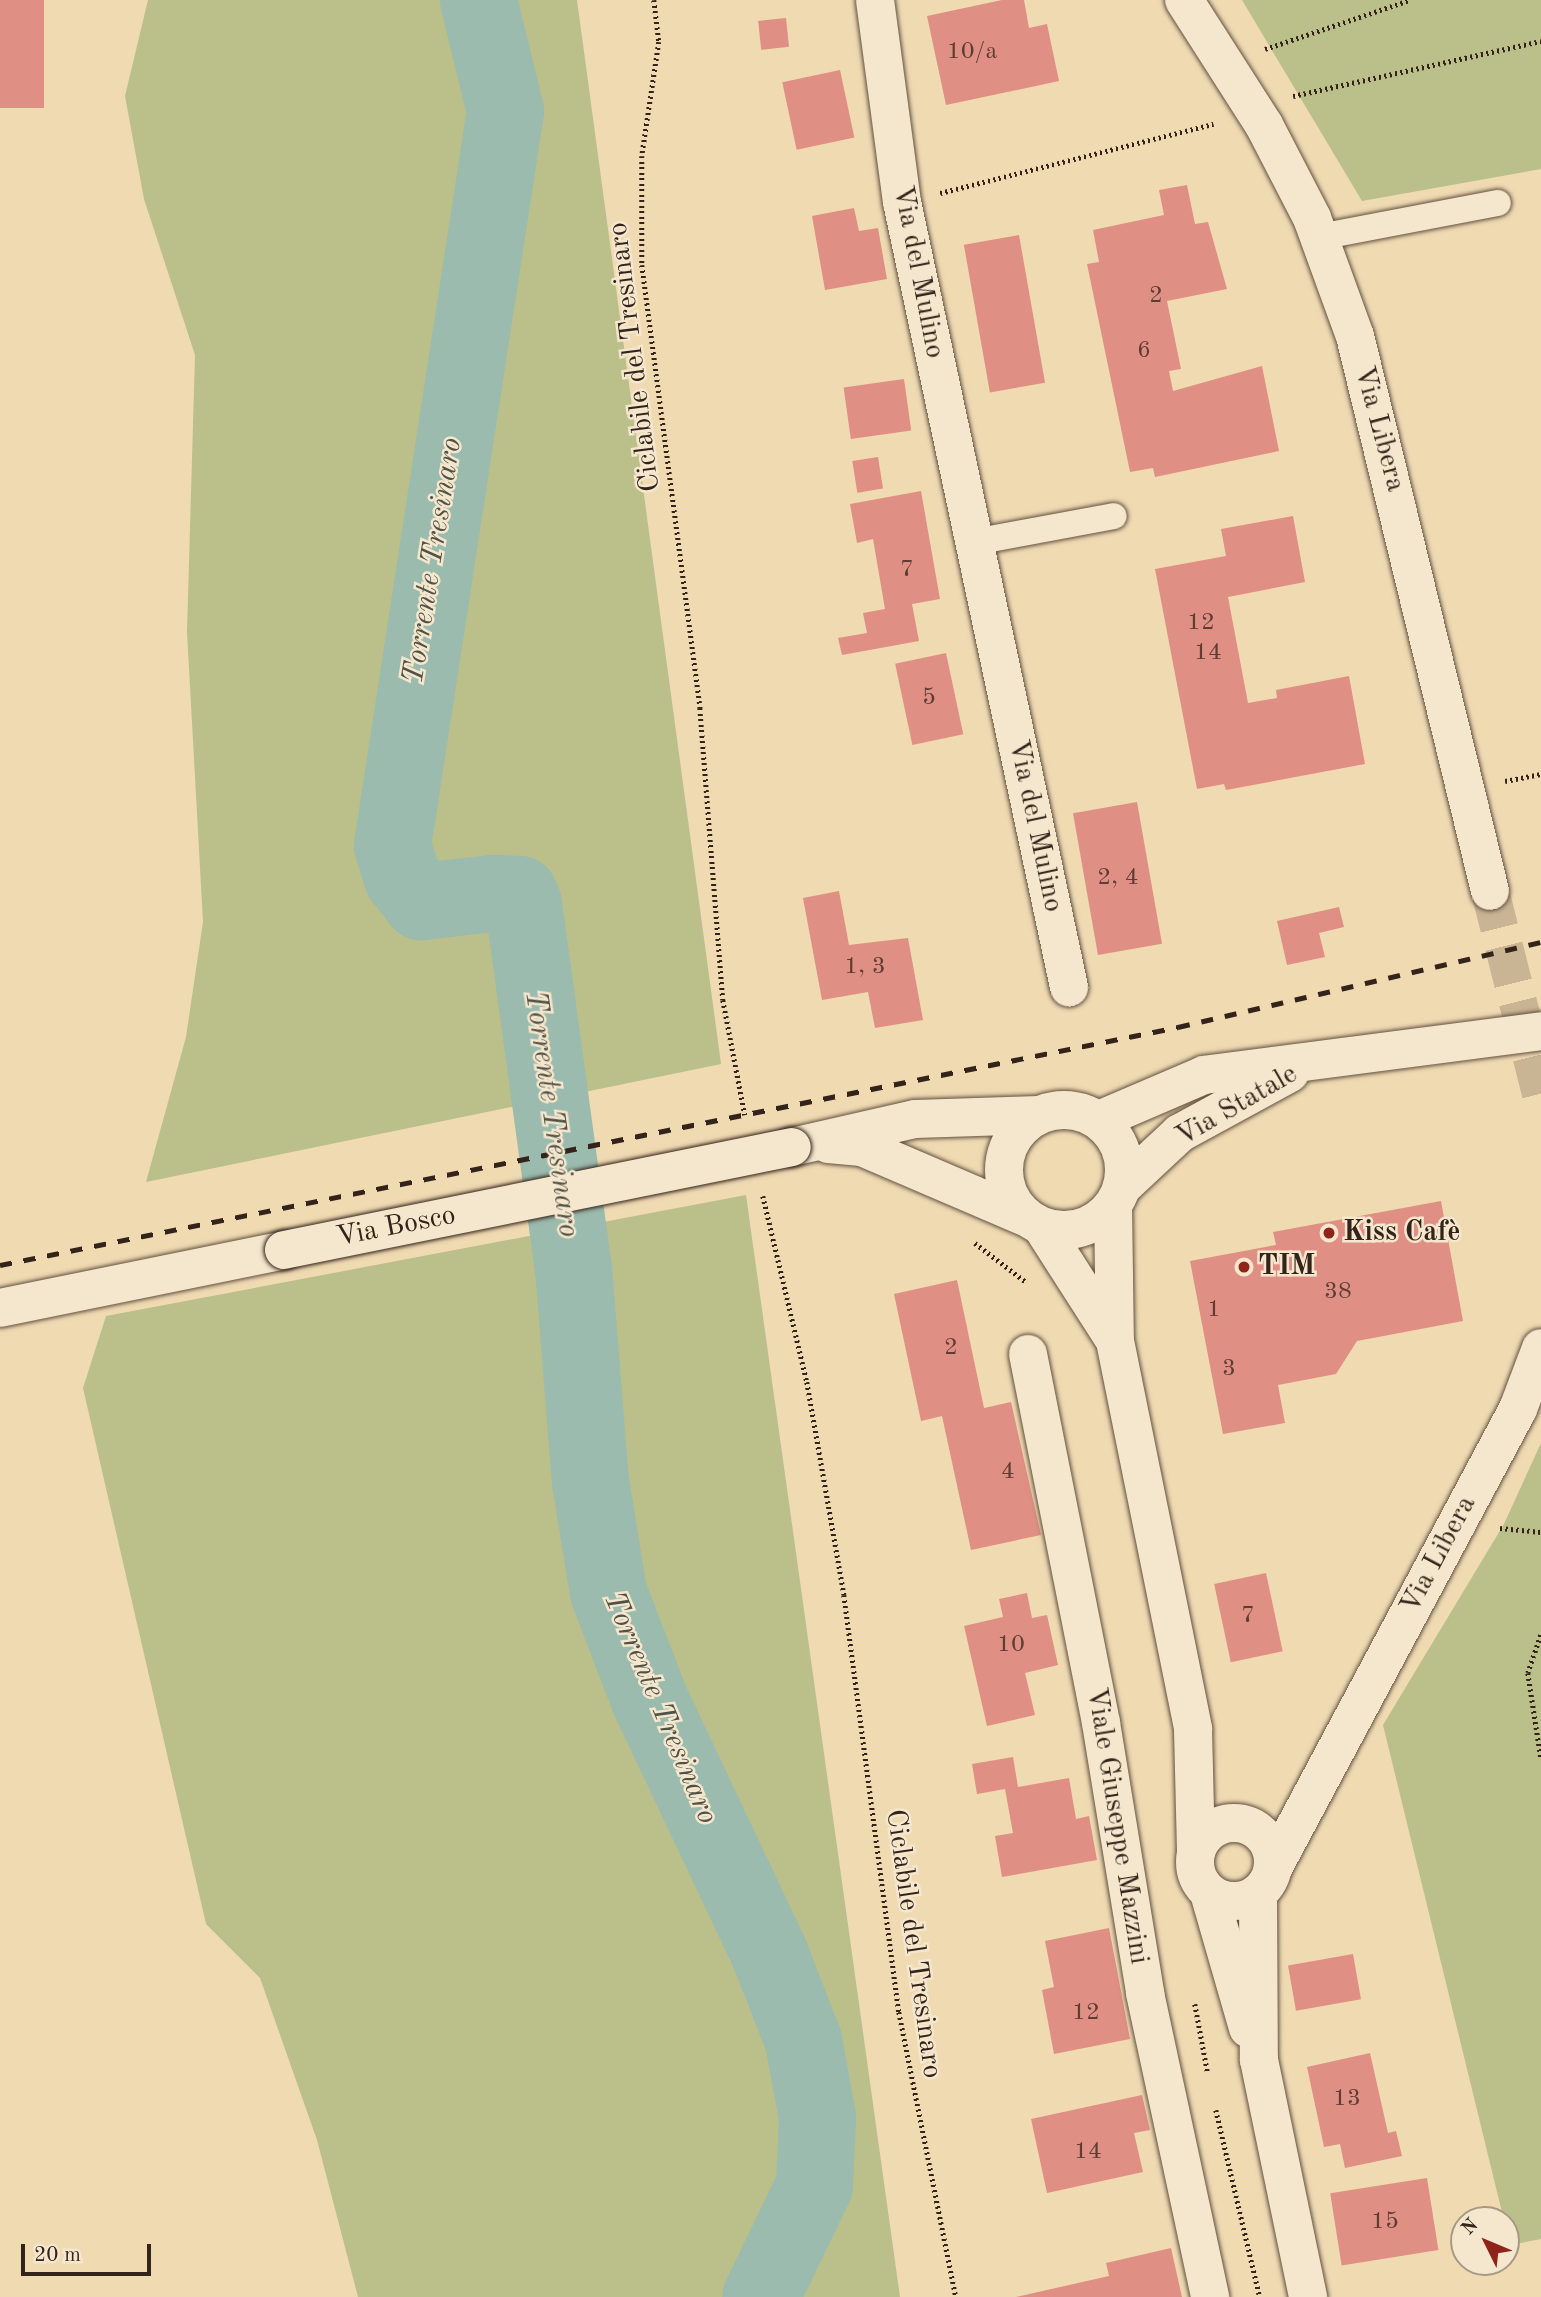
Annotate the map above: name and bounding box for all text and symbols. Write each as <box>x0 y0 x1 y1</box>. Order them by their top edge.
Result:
house number: 10/a <box>947 39 997 67</box>
street label: Via del Mulino <box>885 183 951 361</box>
street label: Ciclabile del Tresinaro <box>602 220 668 494</box>
house number: 2 <box>1149 283 1163 311</box>
house number: 6 <box>1137 338 1151 366</box>
street label: Via Libera <box>1346 363 1412 495</box>
water label: Torrente Tresinaro <box>396 435 470 687</box>
house number: 7 <box>900 557 914 585</box>
house number: 12 <box>1187 610 1215 638</box>
house number: 14 <box>1194 640 1222 668</box>
house number: 5 <box>922 685 936 713</box>
street label: Via del Mulino <box>1000 737 1070 915</box>
house number: 2, 4 <box>1097 865 1139 893</box>
house number: 1, 3 <box>844 954 886 982</box>
water label: Torrente Tresinaro <box>516 988 586 1240</box>
street label: Via Statale <box>1170 1058 1304 1154</box>
street label: Via Bosco <box>333 1199 459 1255</box>
place label: Kiss Cafè <box>1343 1216 1460 1250</box>
marker: Kiss Cafè <box>1321 1225 1337 1241</box>
place label: TIM <box>1258 1250 1315 1284</box>
marker: TIM <box>1236 1259 1252 1275</box>
house number: 38 <box>1324 1279 1352 1307</box>
house number: 1 <box>1207 1297 1221 1325</box>
house number: 2 <box>944 1335 958 1363</box>
house number: 3 <box>1222 1356 1236 1384</box>
house number: 4 <box>1001 1459 1015 1487</box>
street label: Via Libera <box>1394 1490 1484 1620</box>
water label: Torrente Tresinaro <box>595 1587 725 1829</box>
house number: 7 <box>1241 1603 1255 1631</box>
house number: 10 <box>997 1632 1025 1660</box>
street label: Viale Giuseppe Mazzini <box>1079 1685 1155 1967</box>
street label: Ciclabile del Tresinaro <box>877 1807 949 2081</box>
house number: 12 <box>1072 2000 1100 2028</box>
house number: 13 <box>1333 2086 1361 2114</box>
house number: 14 <box>1074 2139 1102 2167</box>
north arrow <box>1450 2206 1520 2276</box>
house number: 15 <box>1371 2209 1399 2237</box>
text: N <box>1459 2216 1483 2239</box>
scale bar <box>24 2230 154 2274</box>
text: 20 m <box>34 2245 81 2266</box>

